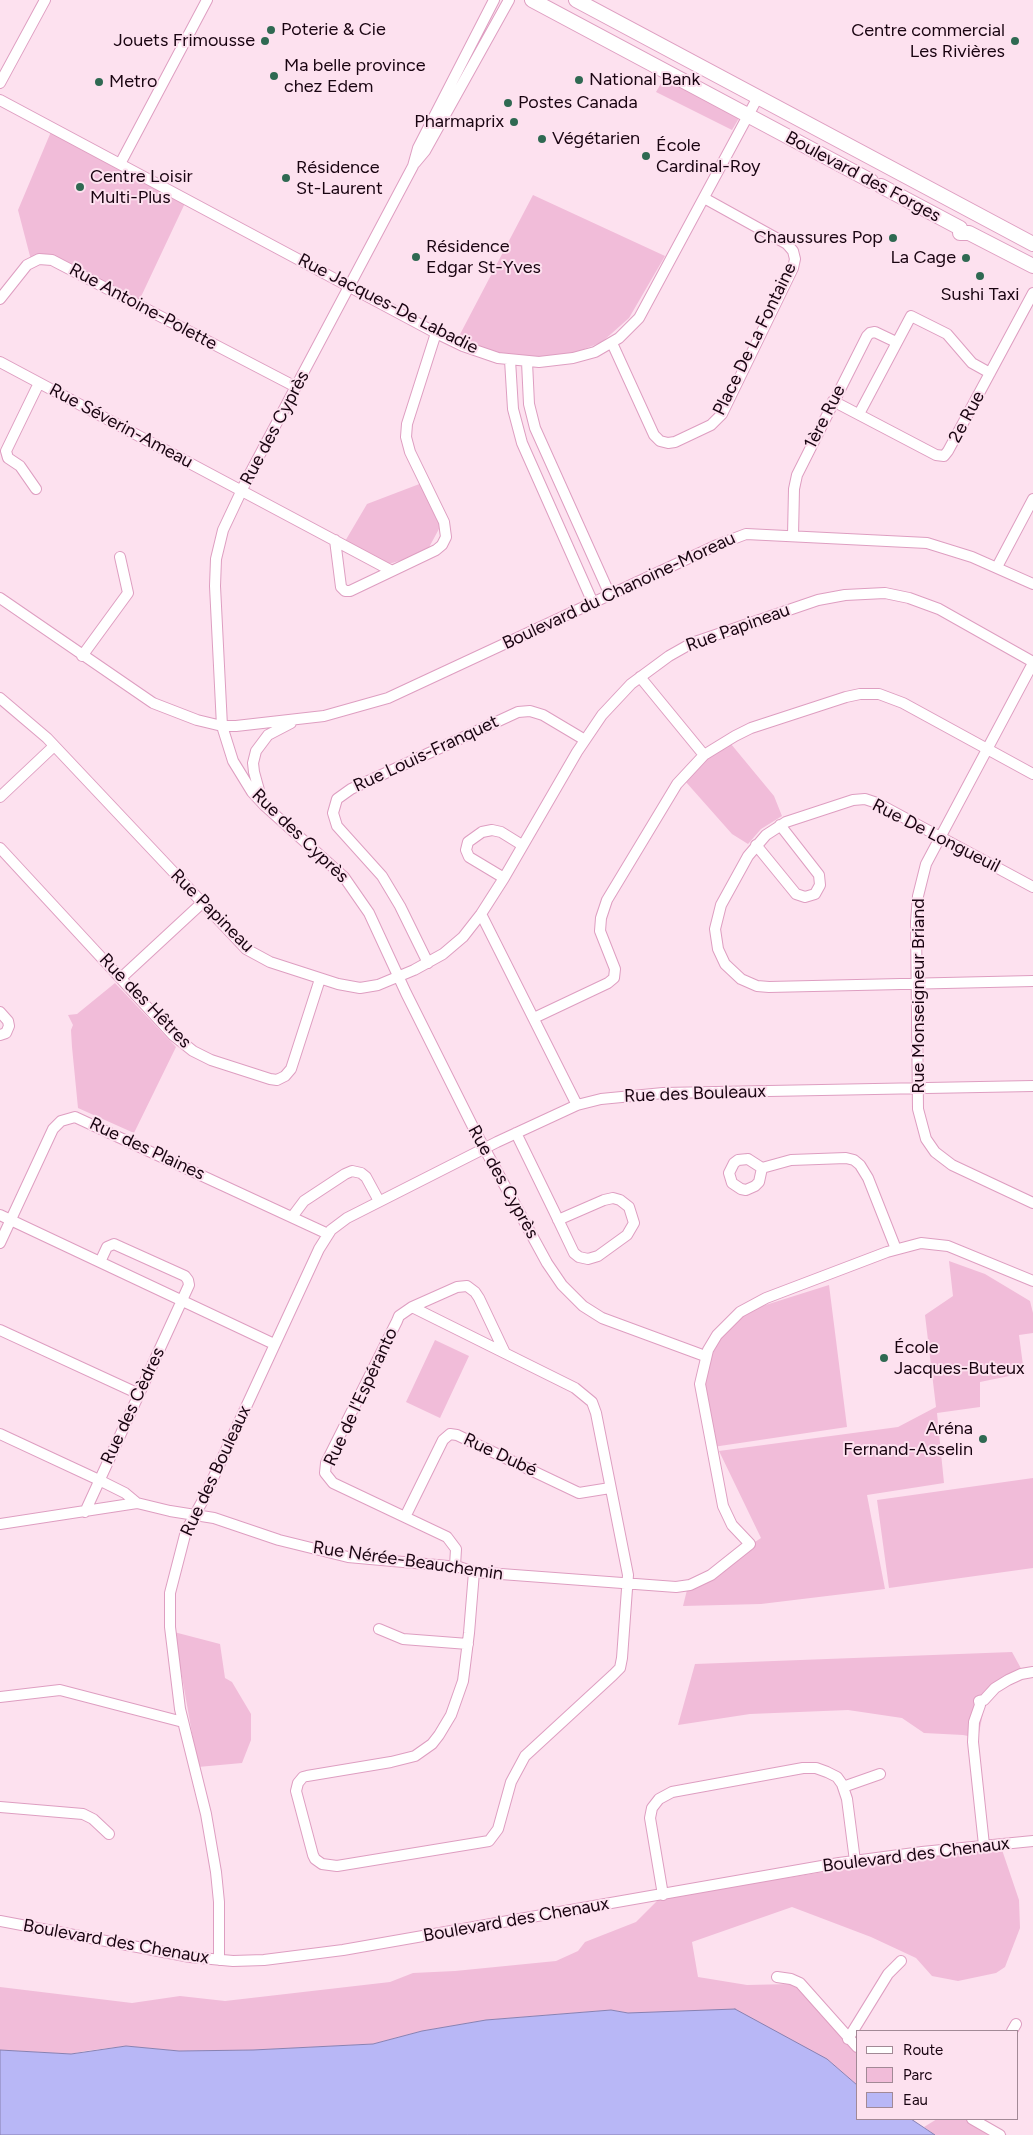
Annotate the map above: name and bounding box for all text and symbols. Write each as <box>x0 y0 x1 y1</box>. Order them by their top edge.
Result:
place label: Poterie & Cie <box>281 19 386 41</box>
place label: Centre commercial Les Rivières <box>851 20 1005 62</box>
marker: Poterie & Cie <box>265 24 277 36</box>
place label: Jouets Frimousse <box>114 30 255 52</box>
marker: Jouets Frimousse <box>259 35 271 47</box>
marker: Centre commercial Les Rivières <box>1009 35 1021 47</box>
place label: Ma belle province chez Edem <box>284 55 425 98</box>
place label: National Bank <box>589 69 700 91</box>
marker: Ma belle province chez Edem <box>268 70 280 82</box>
place label: Metro <box>109 71 157 93</box>
marker: National Bank <box>573 74 585 86</box>
marker: Metro <box>93 76 105 88</box>
place label: Postes Canada <box>518 92 638 114</box>
marker: Postes Canada <box>502 97 514 109</box>
place label: Pharmaprix <box>414 111 504 133</box>
marker: Pharmaprix <box>508 116 520 128</box>
street label: Boulevard des Forges <box>782 127 944 227</box>
place label: Végétarien <box>552 128 640 150</box>
marker: Végétarien <box>536 133 548 145</box>
place label: École Cardinal-Roy <box>656 135 761 178</box>
marker: École Cardinal-Roy <box>640 150 652 162</box>
place label: Résidence St-Laurent <box>296 157 383 200</box>
place label: Centre Loisir Multi-Plus <box>90 166 193 208</box>
marker: Résidence St-Laurent <box>280 172 292 184</box>
marker: Centre Loisir Multi-Plus <box>74 181 86 193</box>
place label: Chaussures Pop <box>754 227 883 249</box>
marker: Chaussures Pop <box>887 232 899 244</box>
place label: Résidence Edgar St-Yves <box>426 236 541 278</box>
place label: La Cage <box>890 247 956 269</box>
street label: Rue Jacques-De Labadie <box>294 249 482 359</box>
marker: Résidence Edgar St-Yves <box>410 251 422 263</box>
marker: La Cage <box>960 252 972 264</box>
street label: Rue Antoine-Polette <box>65 259 221 355</box>
street label: Place De La Fontaine <box>709 259 801 419</box>
marker: Sushi Taxi <box>974 270 986 282</box>
place label: Sushi Taxi <box>941 284 1019 306</box>
street label: Rue des Cyprès <box>236 367 314 489</box>
street label: Rue Séverin-Ameau <box>45 379 197 473</box>
street label: 1ère Rue <box>800 381 850 453</box>
street label: 2e Rue <box>944 387 990 447</box>
street label: Boulevard du Chanoine-Moreau <box>499 527 739 655</box>
street label: Rue Papineau <box>683 599 793 657</box>
street label: Rue Louis-Franquet <box>350 711 502 797</box>
street label: Rue des Cyprès <box>247 784 353 888</box>
street label: Rue De Longueuil <box>868 794 1004 878</box>
street label: Rue Papineau <box>166 865 258 957</box>
street label: Rue Monseigneur Briand <box>908 898 930 1094</box>
street label: Rue des Hêtres <box>94 949 196 1053</box>
street label: Rue des Bouleaux <box>624 1081 766 1107</box>
street label: Rue des Plaines <box>86 1113 208 1185</box>
street label: Rue des Cyprès <box>463 1122 543 1242</box>
street label: Rue de l'Espéranto <box>320 1324 402 1470</box>
place label: École Jacques-Buteux <box>894 1337 1025 1380</box>
street label: Rue des Cèdres <box>96 1344 170 1468</box>
marker: École Jacques-Buteux <box>878 1352 890 1364</box>
street label: Rue des Bouleaux <box>176 1402 256 1540</box>
place label: Aréna Fernand-Asselin <box>843 1418 973 1460</box>
street label: Rue Dubé <box>460 1429 540 1481</box>
marker: Aréna Fernand-Asselin <box>977 1433 989 1445</box>
street label: Rue Nérée-Beauchemin <box>312 1537 504 1585</box>
street label: Boulevard des Chenaux <box>821 1833 1011 1877</box>
street label: Boulevard des Chenaux <box>421 1893 611 1947</box>
street label: Boulevard des Chenaux <box>21 1915 211 1969</box>
legend <box>856 2030 1018 2120</box>
text: Route <box>903 2041 943 2059</box>
text: Parc <box>903 2066 932 2084</box>
text: Eau <box>903 2091 928 2109</box>

